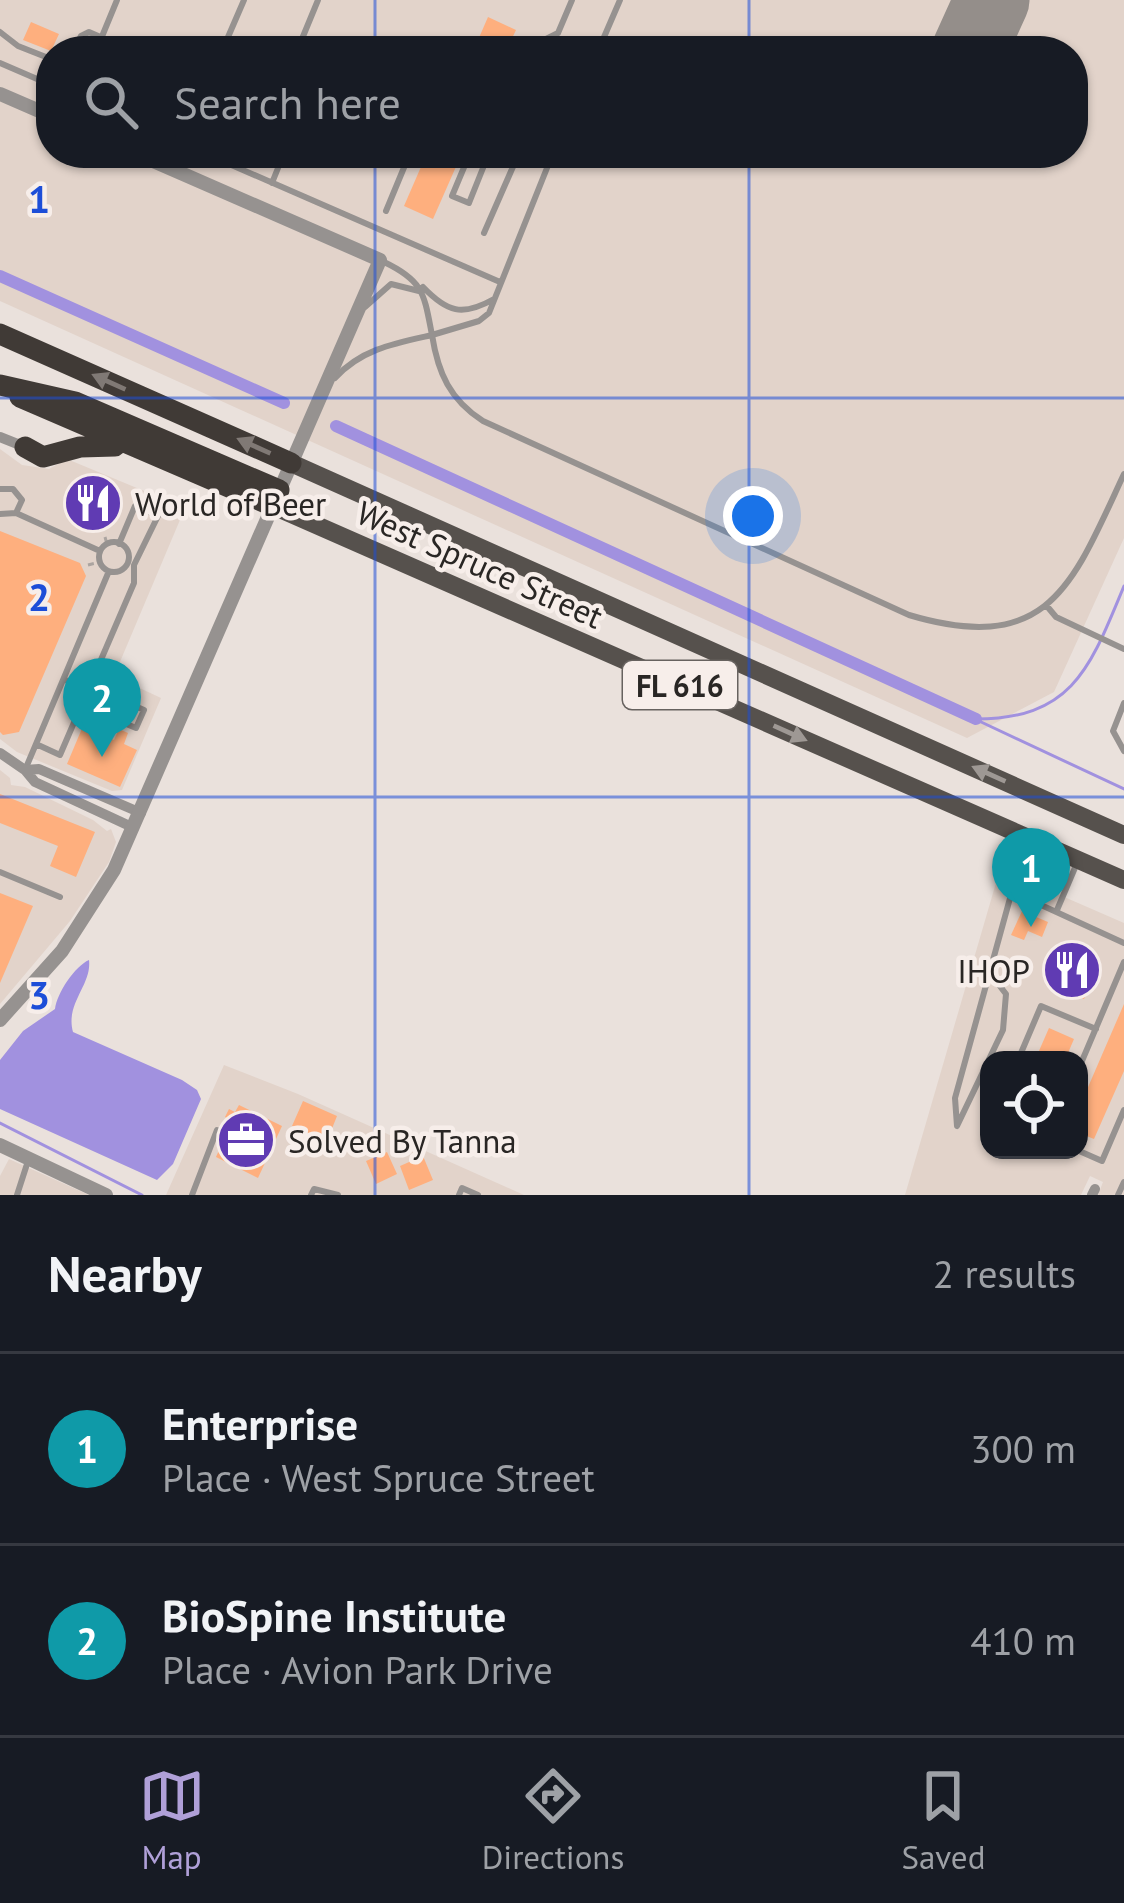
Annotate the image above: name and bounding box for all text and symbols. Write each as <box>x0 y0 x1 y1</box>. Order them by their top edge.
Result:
search box <box>36 36 1088 168</box>
icon: search <box>78 69 144 135</box>
text: Search here <box>174 73 401 131</box>
text: 1 <box>28 173 50 224</box>
one-way arrow <box>91 372 126 392</box>
one-way arrow <box>236 436 271 456</box>
restaurant icon: World of Beer <box>62 472 124 534</box>
place label: World of Beer <box>135 482 326 525</box>
your location <box>723 486 783 546</box>
street label: West Spruce Street <box>350 490 610 638</box>
text: 2 <box>28 571 50 622</box>
pin: 2 <box>63 658 141 757</box>
road number: FL 616 <box>623 661 737 709</box>
one-way arrow <box>773 724 808 744</box>
one-way arrow <box>971 764 1006 784</box>
pin: 1 <box>992 828 1070 927</box>
restaurant icon: IHOP <box>1041 939 1103 1001</box>
place label: IHOP <box>957 949 1030 992</box>
text: 3 <box>28 969 50 1020</box>
map controls <box>980 1051 1088 1159</box>
button: locate <box>980 1051 1088 1159</box>
office icon: Solved By Tanna <box>215 1109 277 1171</box>
place label: Solved By Tanna <box>288 1119 517 1162</box>
text: Nearby <box>48 1240 202 1306</box>
text: 2 results <box>933 1248 1076 1299</box>
text: Enterprise <box>162 1394 358 1452</box>
text: 1 <box>76 1423 98 1474</box>
text: 300 m <box>970 1423 1076 1474</box>
text: Place · West Spruce Street <box>162 1452 595 1503</box>
text: BioSpine Institute <box>162 1586 506 1644</box>
text: 2 <box>76 1615 98 1666</box>
text: 410 m <box>970 1615 1076 1666</box>
text: Place · Avion Park Drive <box>162 1644 553 1695</box>
tab: Map <box>139 1763 205 1878</box>
tab: Directions <box>482 1763 624 1878</box>
tab: Saved <box>901 1763 985 1878</box>

